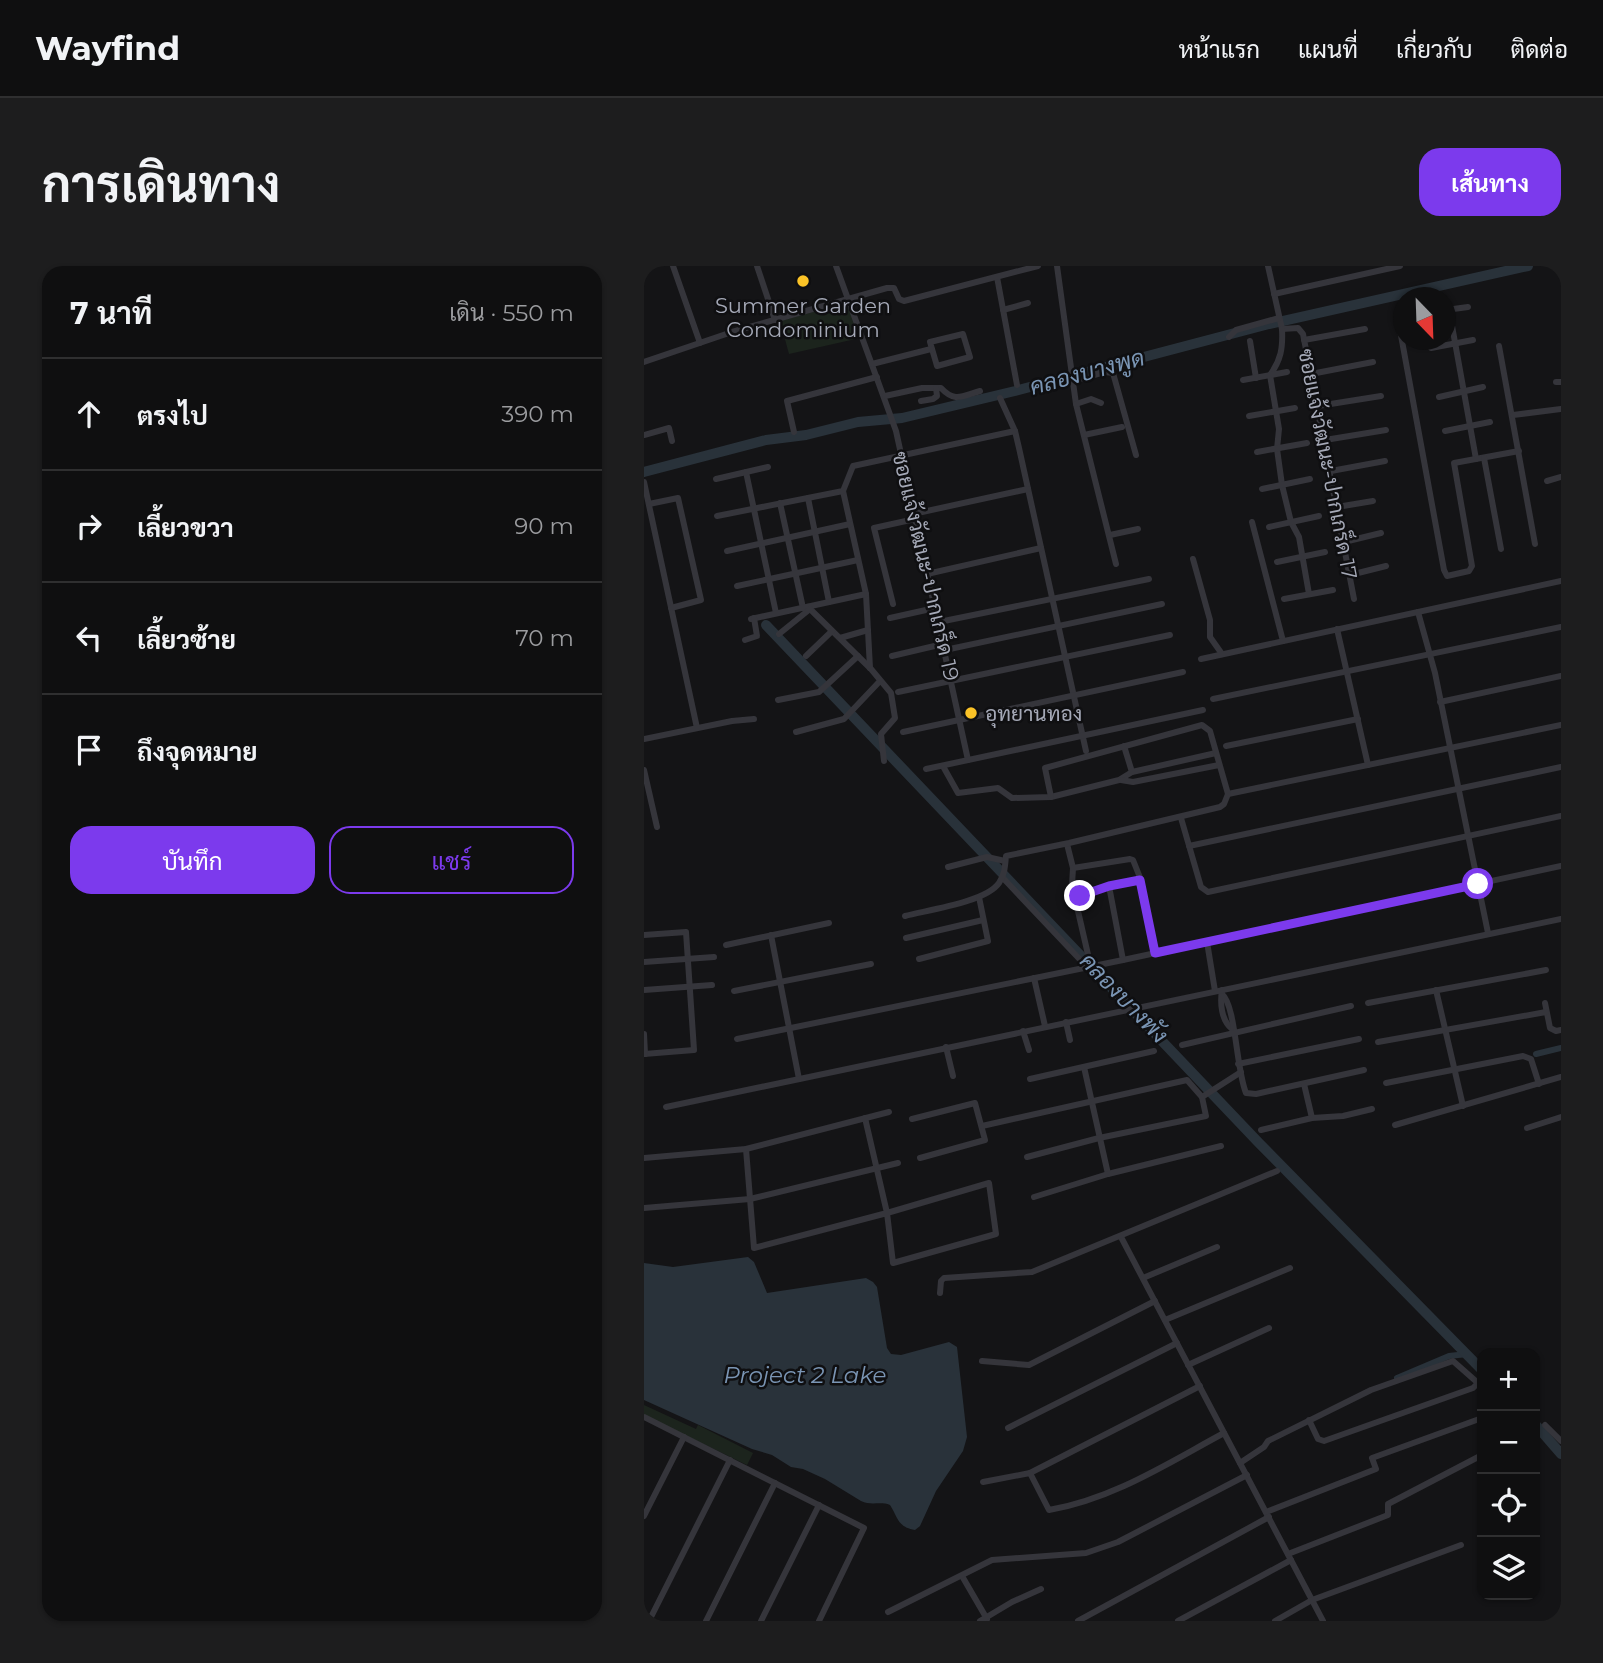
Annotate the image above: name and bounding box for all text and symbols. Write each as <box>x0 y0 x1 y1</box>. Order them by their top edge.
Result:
text: Wayfind <box>35 28 180 68</box>
text: หน้าแรก <box>1179 35 1260 64</box>
text: แผนที่ <box>1298 35 1358 64</box>
text: เกี่ยวกับ <box>1396 35 1473 64</box>
text: ติดต่อ <box>1511 35 1568 64</box>
button: เส้นทาง <box>1419 148 1561 216</box>
text: การเดินทาง <box>42 155 280 214</box>
marker: Summer Garden Condominium <box>795 273 811 289</box>
north arrow <box>1393 287 1456 350</box>
place label: Summer Garden Condominium <box>715 293 891 342</box>
text: 7 นาที <box>70 295 152 332</box>
text: เดิน · 550 m <box>449 299 574 327</box>
water label: คลองบางพูด <box>1027 343 1148 404</box>
street label: ซอยแจ้งวัฒนะ-ปากเกร็ด 17 <box>1293 346 1365 581</box>
icon: ahead <box>70 395 108 433</box>
text: ตรงไป <box>137 400 208 432</box>
text: 390 m <box>501 400 574 428</box>
street label: ซอยแจ้งวัฒนะ-ปากเกร็ด 19 <box>887 448 967 683</box>
icon: right <box>70 507 108 545</box>
text: เลี้ยวขวา <box>137 512 234 544</box>
text: 90 m <box>514 512 574 540</box>
icon: left <box>70 619 108 657</box>
text: เลี้ยวซ้าย <box>137 624 236 656</box>
text: 70 m <box>515 624 574 652</box>
place label: อุทยานทอง <box>985 701 1082 728</box>
marker: อุทยานทอง <box>963 705 979 721</box>
icon: arrive <box>70 731 108 769</box>
text: ถึงจุดหมาย <box>137 736 258 768</box>
button: บันทึก <box>70 826 315 894</box>
button: แชร์ <box>329 826 574 894</box>
route start <box>1462 868 1493 899</box>
route end <box>1064 880 1095 911</box>
water label: คลองบางพัง <box>1074 947 1174 1049</box>
map controls <box>1477 1348 1540 1600</box>
button: + <box>1477 1348 1540 1411</box>
water label: Project 2 Lake <box>723 1361 887 1389</box>
button: − <box>1477 1411 1540 1474</box>
button: locate <box>1477 1474 1540 1537</box>
button: layers <box>1477 1537 1540 1600</box>

